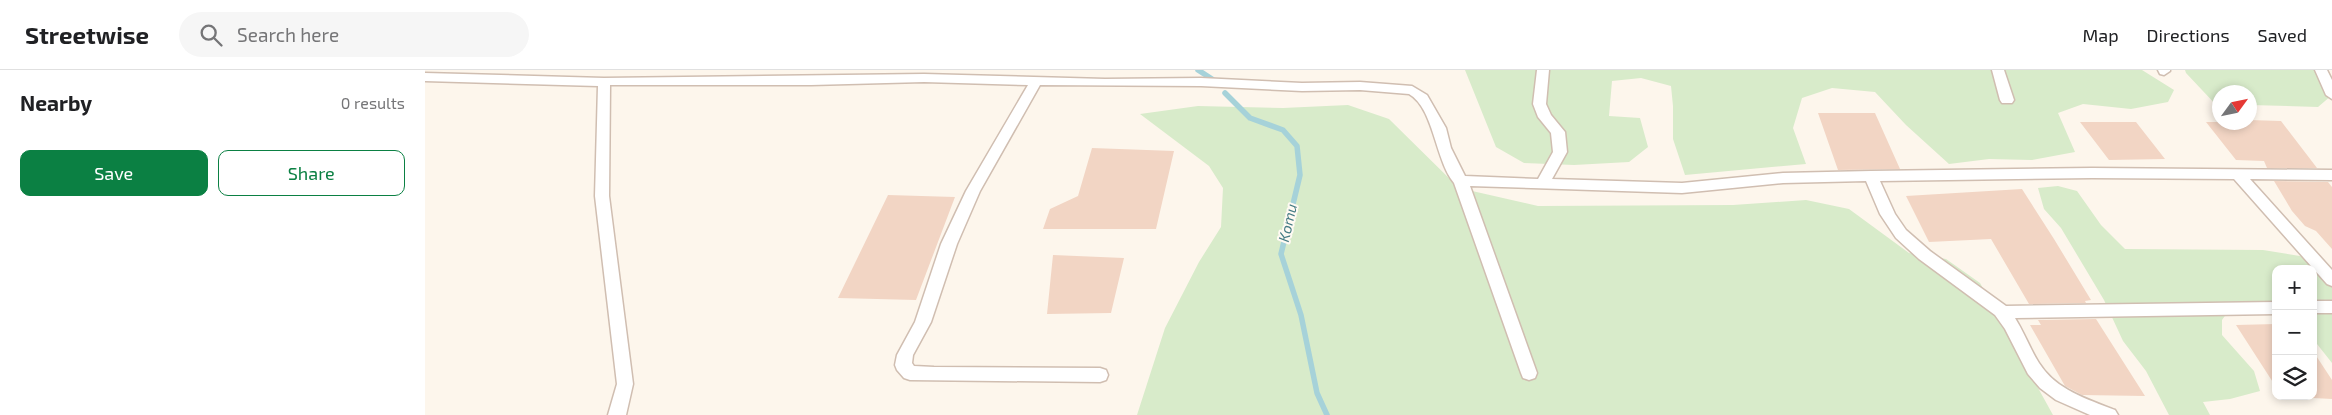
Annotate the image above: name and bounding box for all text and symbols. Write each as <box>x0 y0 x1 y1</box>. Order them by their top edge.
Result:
search box <box>179 12 529 57</box>
text: Streetwise <box>25 20 149 49</box>
icon: search <box>197 21 225 49</box>
text: Search here <box>237 23 339 46</box>
text: Map <box>2082 24 2119 46</box>
text: Directions <box>2147 24 2230 46</box>
text: Saved <box>2258 24 2307 46</box>
north arrow <box>2212 85 2257 130</box>
text: Nearby <box>20 90 92 115</box>
text: 0 results <box>341 93 405 112</box>
button: Save <box>20 150 208 196</box>
button: Share <box>218 150 405 196</box>
water label: Komu <box>1274 202 1300 244</box>
map controls <box>2272 265 2317 400</box>
button: + <box>2272 265 2317 310</box>
button: − <box>2272 310 2317 355</box>
button: layers <box>2272 355 2317 400</box>

